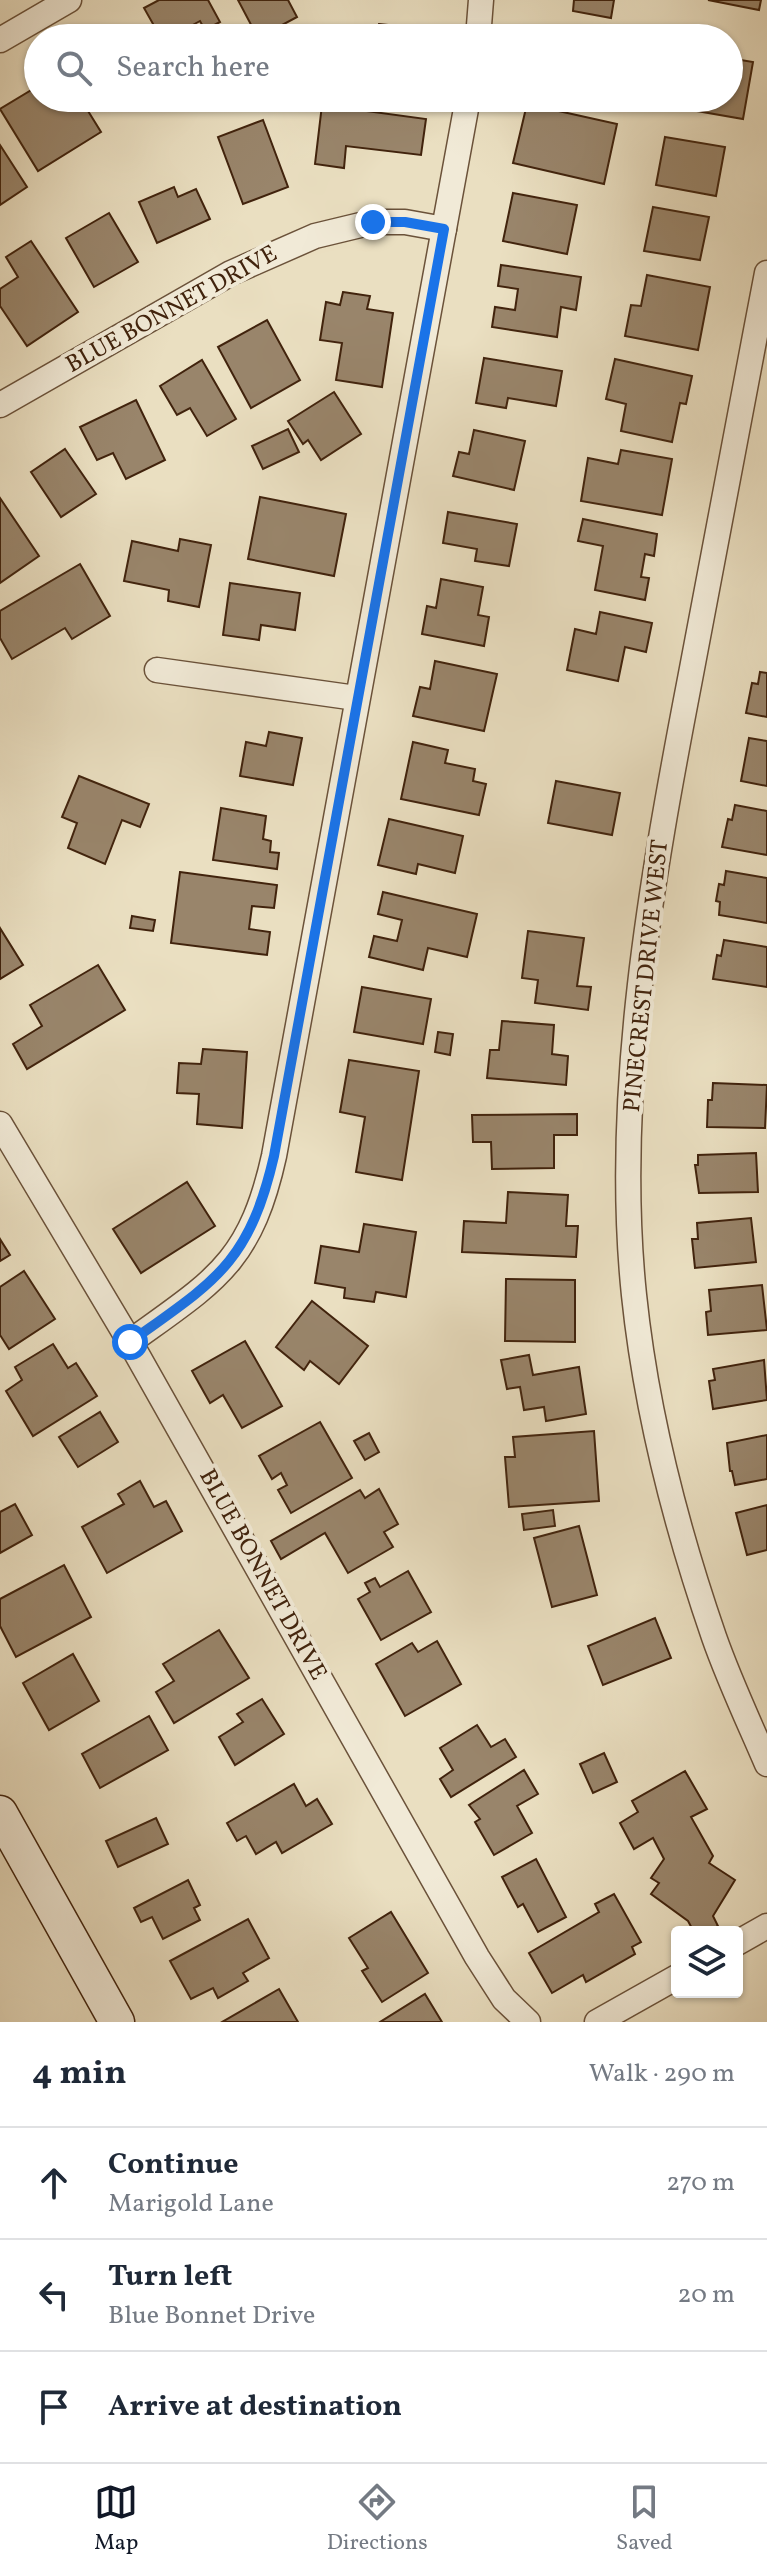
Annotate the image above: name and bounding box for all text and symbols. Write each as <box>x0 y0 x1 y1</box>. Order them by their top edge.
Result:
search box <box>24 24 743 112</box>
icon: search <box>52 46 96 90</box>
text: Search here <box>116 47 270 89</box>
route end <box>355 204 391 240</box>
street label: BLUE BONNET DRIVE <box>60 238 284 382</box>
street label: PINECREST DRIVE WEST <box>616 838 678 1114</box>
route start <box>112 1324 148 1360</box>
street label: BLUE BONNET DRIVE <box>190 1463 334 1687</box>
map controls <box>671 1926 743 1998</box>
button: layers <box>671 1926 743 1998</box>
text: 4 min <box>32 2051 127 2098</box>
text: Walk · 290 m <box>589 2056 735 2092</box>
text: Continue <box>108 2144 239 2186</box>
icon: ahead <box>32 2161 76 2205</box>
text: 270 m <box>666 2165 735 2201</box>
text: Marigold Lane <box>108 2186 274 2222</box>
text: Turn left <box>108 2256 232 2298</box>
icon: left <box>32 2273 76 2317</box>
text: 20 m <box>677 2277 735 2313</box>
text: Blue Bonnet Drive <box>108 2298 315 2334</box>
icon: arrive <box>32 2385 76 2429</box>
text: Arrive at destination <box>108 2386 402 2428</box>
tab: Map <box>94 2480 138 2559</box>
tab: Directions <box>327 2480 428 2559</box>
tab: Saved <box>616 2480 673 2559</box>

